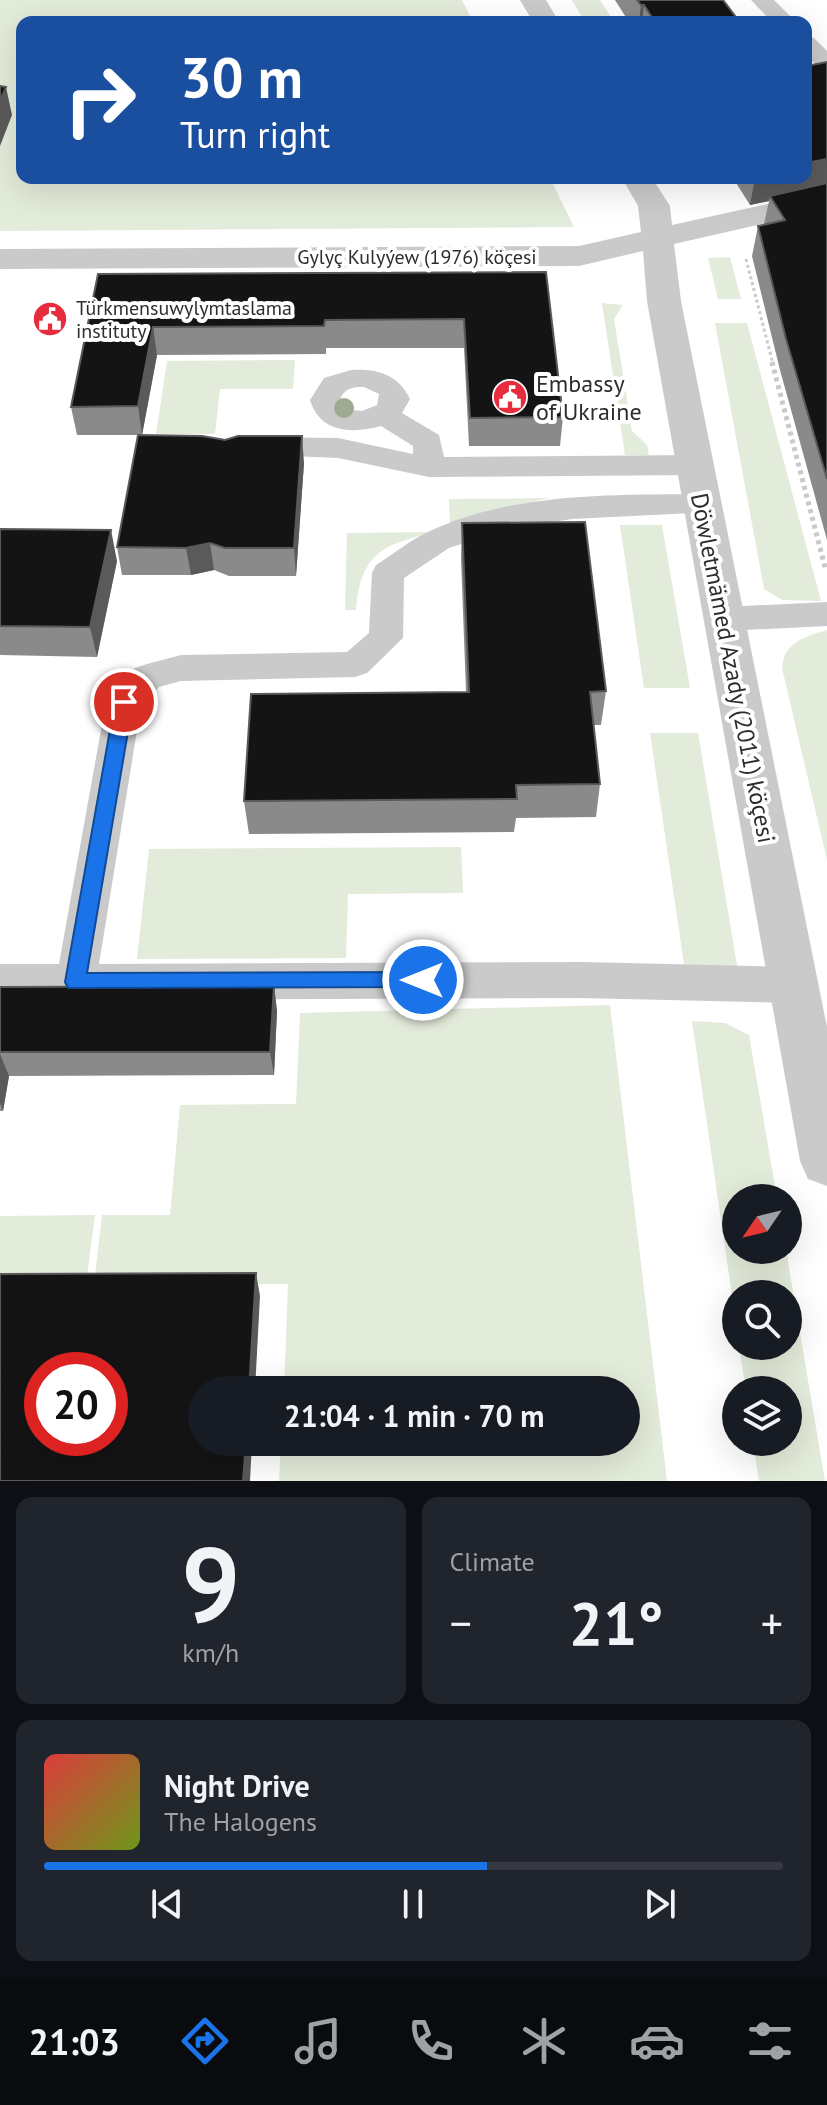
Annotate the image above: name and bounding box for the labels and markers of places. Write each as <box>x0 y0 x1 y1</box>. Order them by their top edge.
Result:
place label: Türkmensuwylymtaslama instituty <box>76 295 292 344</box>
public building icon: Türkmensuwylymtaslama instituty <box>31 300 69 338</box>
place label: Embassy of Ukraine <box>536 368 642 427</box>
public building icon: Embassy of Ukraine <box>491 378 529 416</box>
pin <box>90 668 158 736</box>

